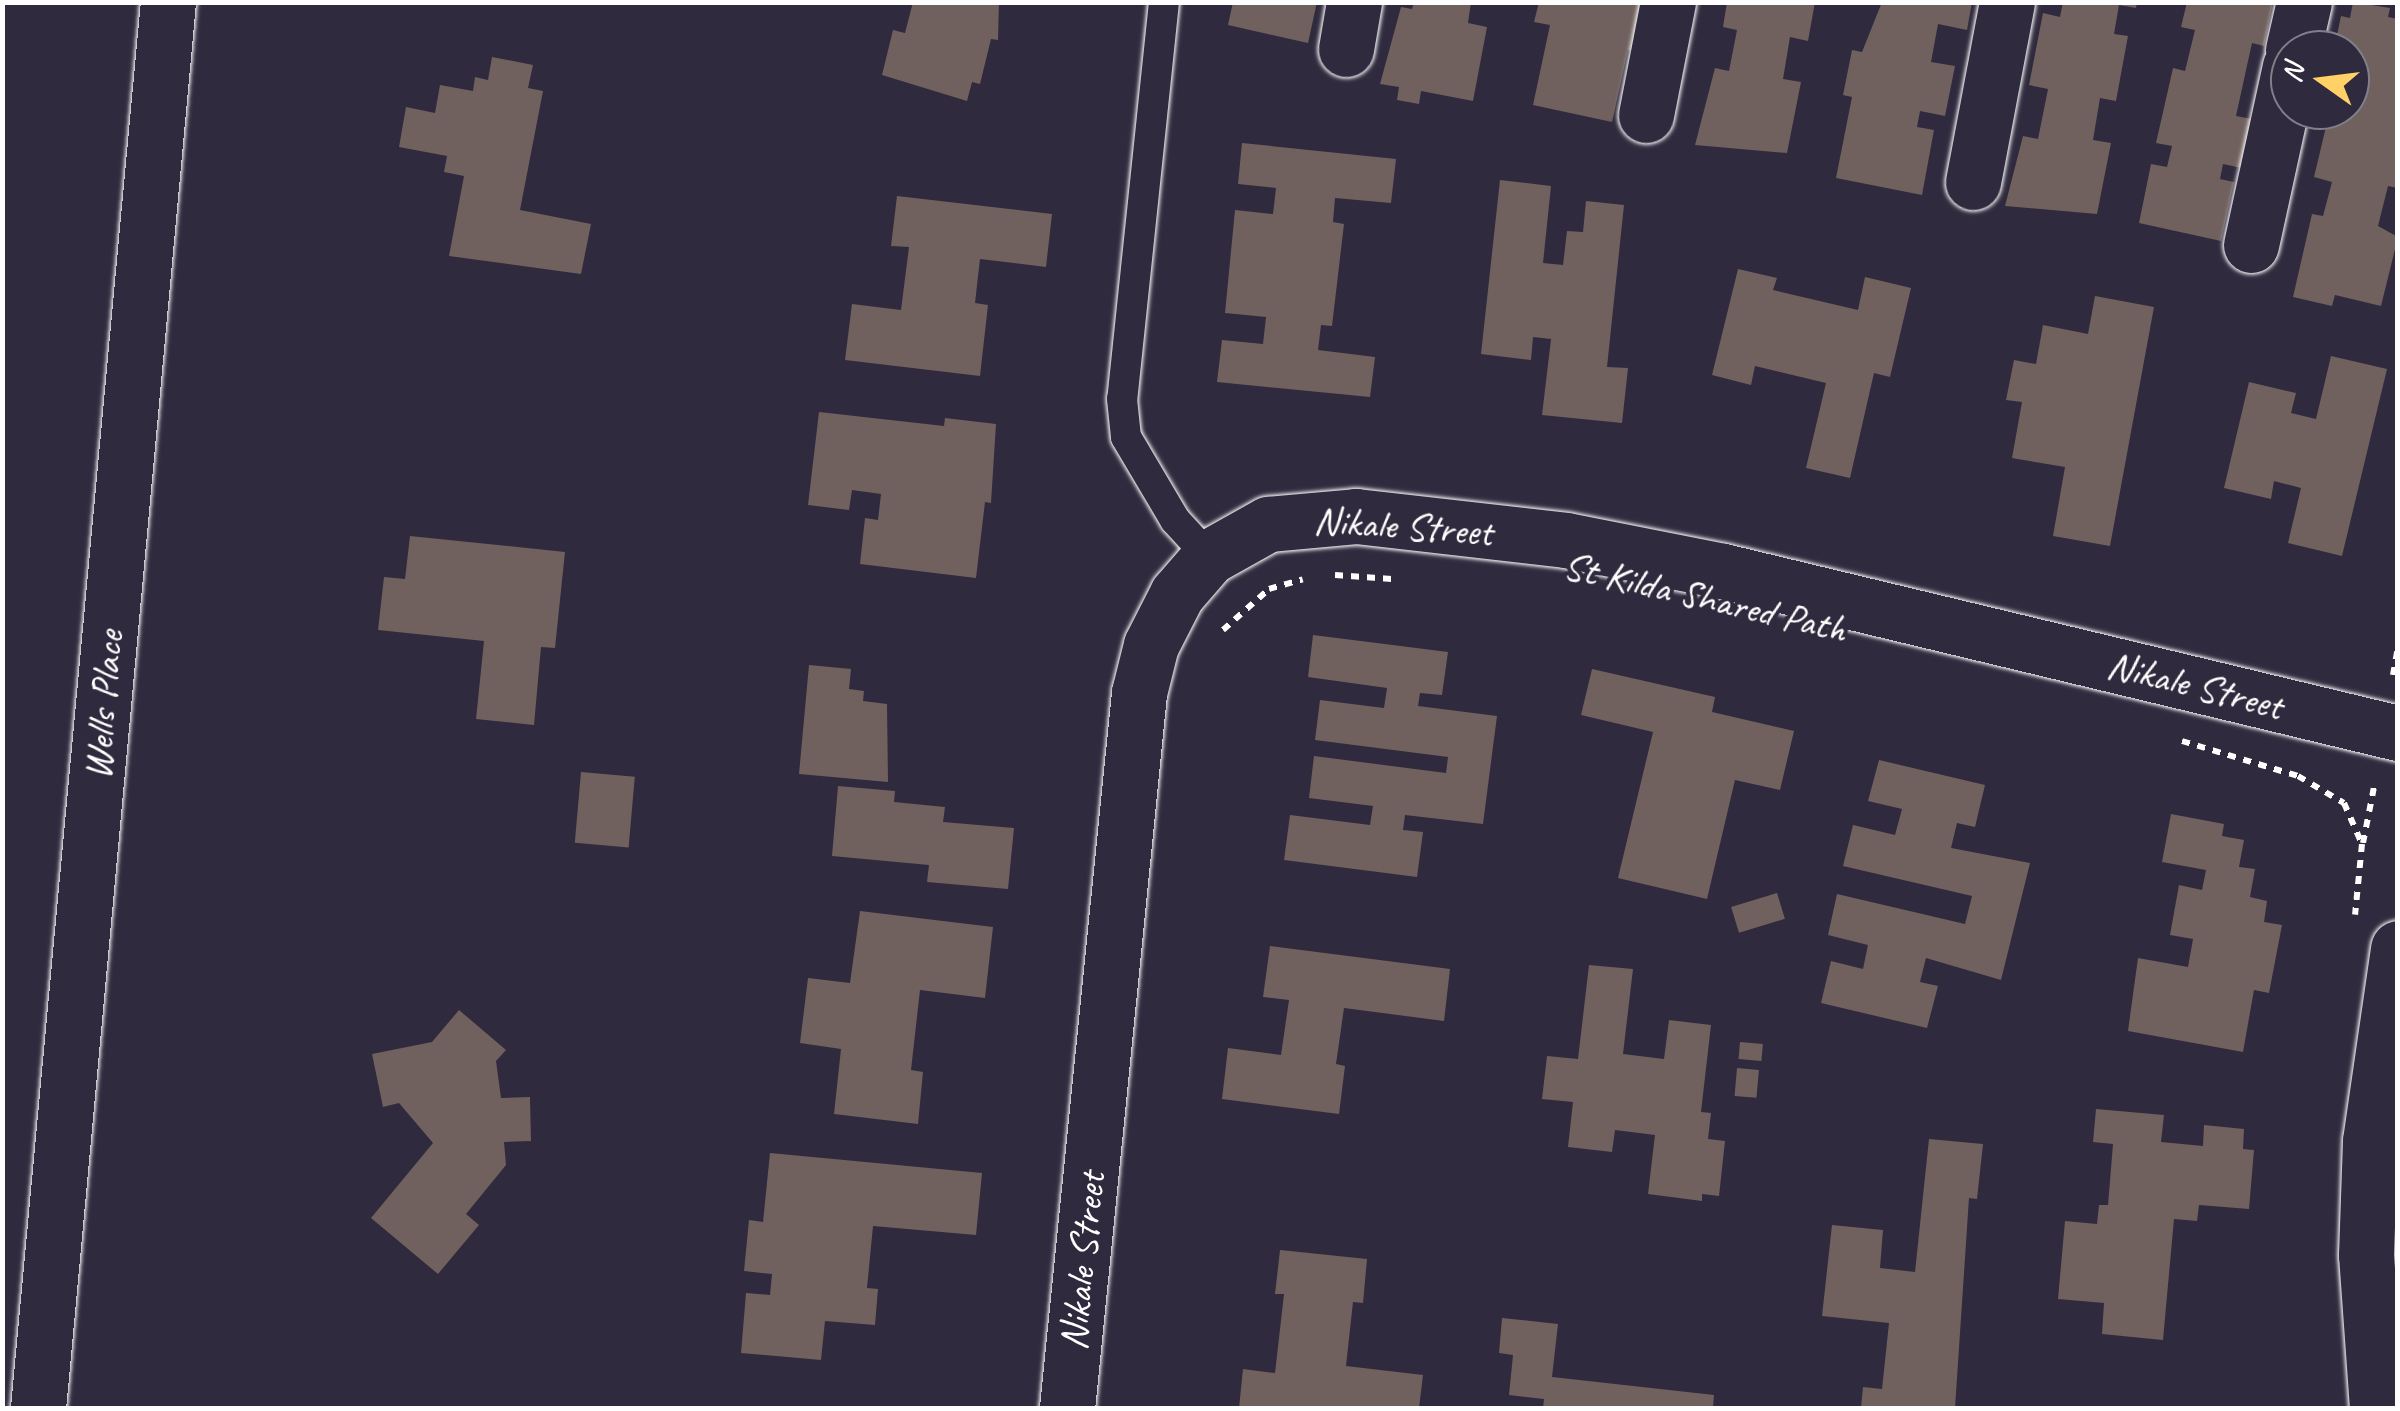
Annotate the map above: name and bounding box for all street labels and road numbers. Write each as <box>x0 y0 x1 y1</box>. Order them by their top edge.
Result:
street label: Nikale Street <box>1312 496 1494 556</box>
street label: St Kilda Shared Path <box>1556 541 1854 653</box>
street label: Wells Place <box>73 628 133 782</box>
street label: Nikale Street <box>2102 640 2288 730</box>
street label: Nikale Street <box>1049 1169 1115 1353</box>

